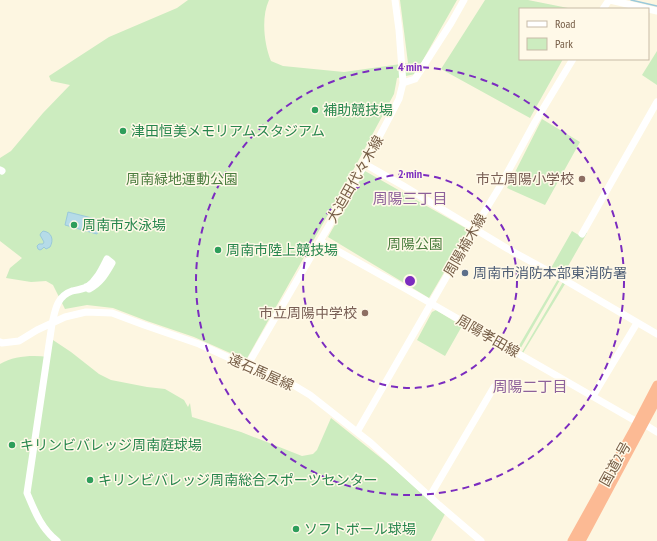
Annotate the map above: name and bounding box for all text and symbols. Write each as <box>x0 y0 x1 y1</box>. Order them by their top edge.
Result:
legend <box>519 8 649 60</box>
text: Road <box>555 16 575 31</box>
text: Park <box>555 36 573 51</box>
text: 4 min <box>398 59 422 74</box>
place label: 補助競技場 <box>323 101 393 119</box>
marker: 補助競技場 <box>310 105 320 115</box>
place label: 津田恒美メモリアムスタジアム <box>131 122 325 140</box>
marker: 津田恒美メモリアムスタジアム <box>118 126 128 136</box>
street label: 大迫田代々木線 <box>323 132 387 226</box>
text: 2 min <box>398 166 422 181</box>
park label: 周南緑地運動公園 <box>126 170 238 188</box>
place label: 市立周陽小学校 <box>476 170 574 188</box>
marker: 市立周陽小学校 <box>577 174 587 184</box>
district label: 周陽三丁目 <box>372 189 448 208</box>
street label: 周陽楠木線 <box>440 210 490 280</box>
place label: 周南市水泳場 <box>82 216 166 234</box>
marker: 周南市水泳場 <box>69 220 79 230</box>
park label: 周陽公園 <box>387 235 443 253</box>
place label: 周南市陸上競技場 <box>226 241 338 259</box>
marker: 周南市陸上競技場 <box>213 245 223 255</box>
place label: 周南市消防本部東消防署 <box>473 264 627 282</box>
marker: 周南市消防本部東消防署 <box>460 268 470 278</box>
centre of rings <box>403 274 417 288</box>
place label: 市立周陽中学校 <box>259 304 357 322</box>
marker: 市立周陽中学校 <box>360 308 370 318</box>
street label: 周陽孝田線 <box>453 311 523 361</box>
street label: 遠石馬屋線 <box>225 350 297 394</box>
district label: 周陽二丁目 <box>492 377 568 396</box>
place label: キリンビバレッジ周南庭球場 <box>20 436 202 454</box>
street label: 国道2号 <box>595 439 635 489</box>
marker: キリンビバレッジ周南庭球場 <box>7 440 17 450</box>
place label: キリンビバレッジ周南総合スポーツセンター <box>98 471 378 489</box>
marker: キリンビバレッジ周南総合スポーツセンター <box>85 475 95 485</box>
place label: ソフトボール球場 <box>304 520 416 538</box>
marker: ソフトボール球場 <box>291 524 301 534</box>

